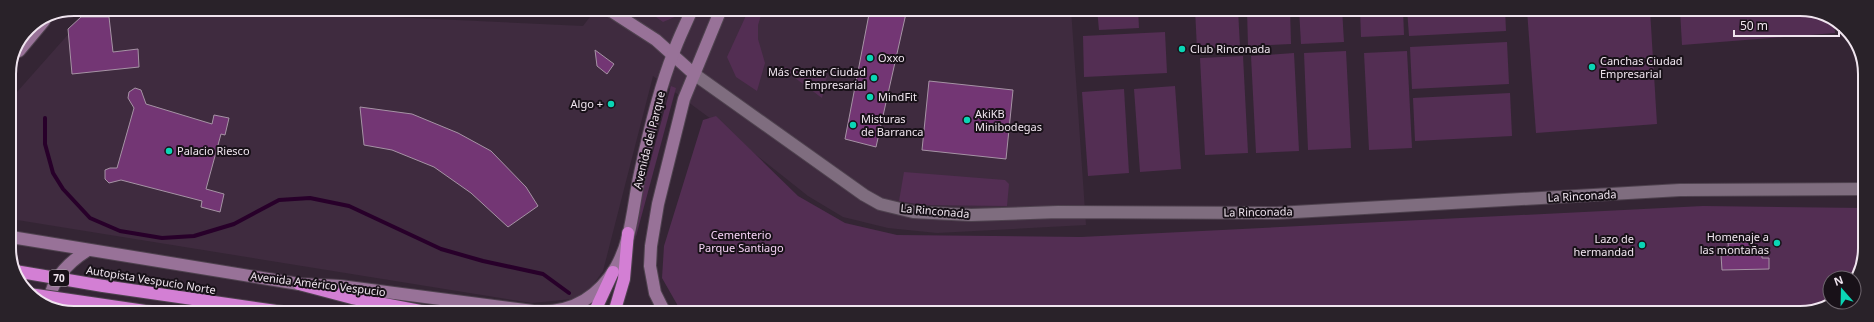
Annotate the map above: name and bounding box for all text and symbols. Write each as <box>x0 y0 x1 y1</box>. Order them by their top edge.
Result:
scale bar <box>1734 12 1839 38</box>
text: 50 m <box>1740 17 1768 34</box>
place label: Club Rinconada <box>1190 41 1271 56</box>
marker: Club Rinconada <box>1177 44 1187 54</box>
place label: Oxxo <box>878 50 905 65</box>
marker: Oxxo <box>865 53 875 63</box>
place label: Canchas Ciudad Empresarial <box>1600 53 1683 81</box>
marker: Canchas Ciudad Empresarial <box>1587 62 1597 72</box>
place label: Más Center Ciudad Empresarial <box>768 64 866 92</box>
marker: Más Center Ciudad Empresarial <box>869 73 879 83</box>
place label: MindFit <box>878 89 917 104</box>
street label: Avenida del Parque <box>629 90 668 190</box>
marker: MindFit <box>865 92 875 102</box>
place label: Algo + <box>571 96 603 111</box>
marker: Algo + <box>606 99 616 109</box>
place label: AkiKB Minibodegas <box>975 106 1042 134</box>
place label: Misturas de Barranca <box>861 111 923 139</box>
marker: AkiKB Minibodegas <box>962 115 972 125</box>
marker: Misturas de Barranca <box>848 120 858 130</box>
place label: Palacio Riesco <box>177 143 250 158</box>
marker: Palacio Riesco <box>164 146 174 156</box>
street label: La Rinconada <box>1547 186 1617 205</box>
street label: La Rinconada <box>900 200 970 221</box>
street label: La Rinconada <box>1223 203 1293 220</box>
park label: Cementerio Parque Santiago <box>698 227 784 255</box>
place label: Homenaje a las montañas <box>1700 229 1769 257</box>
place label: Lazo de hermandad <box>1574 231 1634 259</box>
marker: Homenaje a las montañas <box>1772 238 1782 248</box>
marker: Lazo de hermandad <box>1637 240 1647 250</box>
street label: Autopista Vespucio Norte <box>85 262 217 297</box>
street label: Avenida Américo Vespucio <box>250 268 387 299</box>
road number: 70 <box>49 270 69 286</box>
north arrow <box>1822 270 1862 310</box>
text: N <box>1832 272 1845 289</box>

